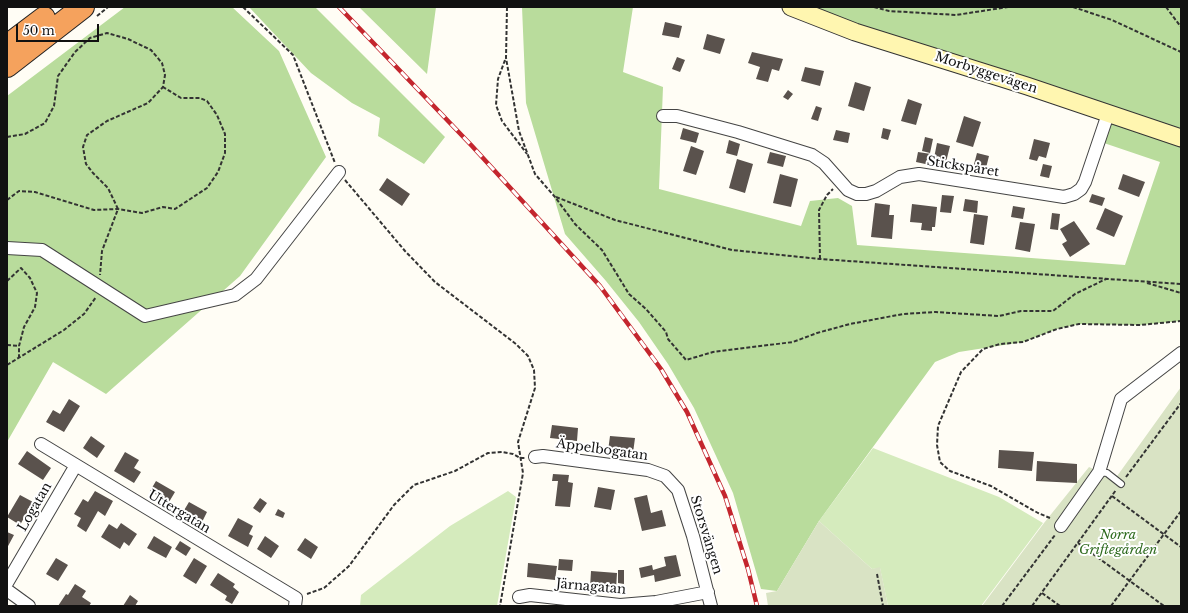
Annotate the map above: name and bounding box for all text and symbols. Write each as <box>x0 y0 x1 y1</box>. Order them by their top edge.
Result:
scale bar <box>18 16 101 42</box>
text: 50 m <box>23 23 55 38</box>
street label: Morbyggevägen <box>933 49 1039 97</box>
street label: Stickspåret <box>926 154 1000 180</box>
street label: Äppelbogatan <box>555 436 649 464</box>
street label: Logatan <box>15 480 55 534</box>
street label: Uttergatan <box>145 487 213 537</box>
street label: Storsvängen <box>687 494 725 576</box>
park label: Norra Griftegården <box>1079 527 1157 558</box>
street label: Järnagatan <box>555 576 627 598</box>

